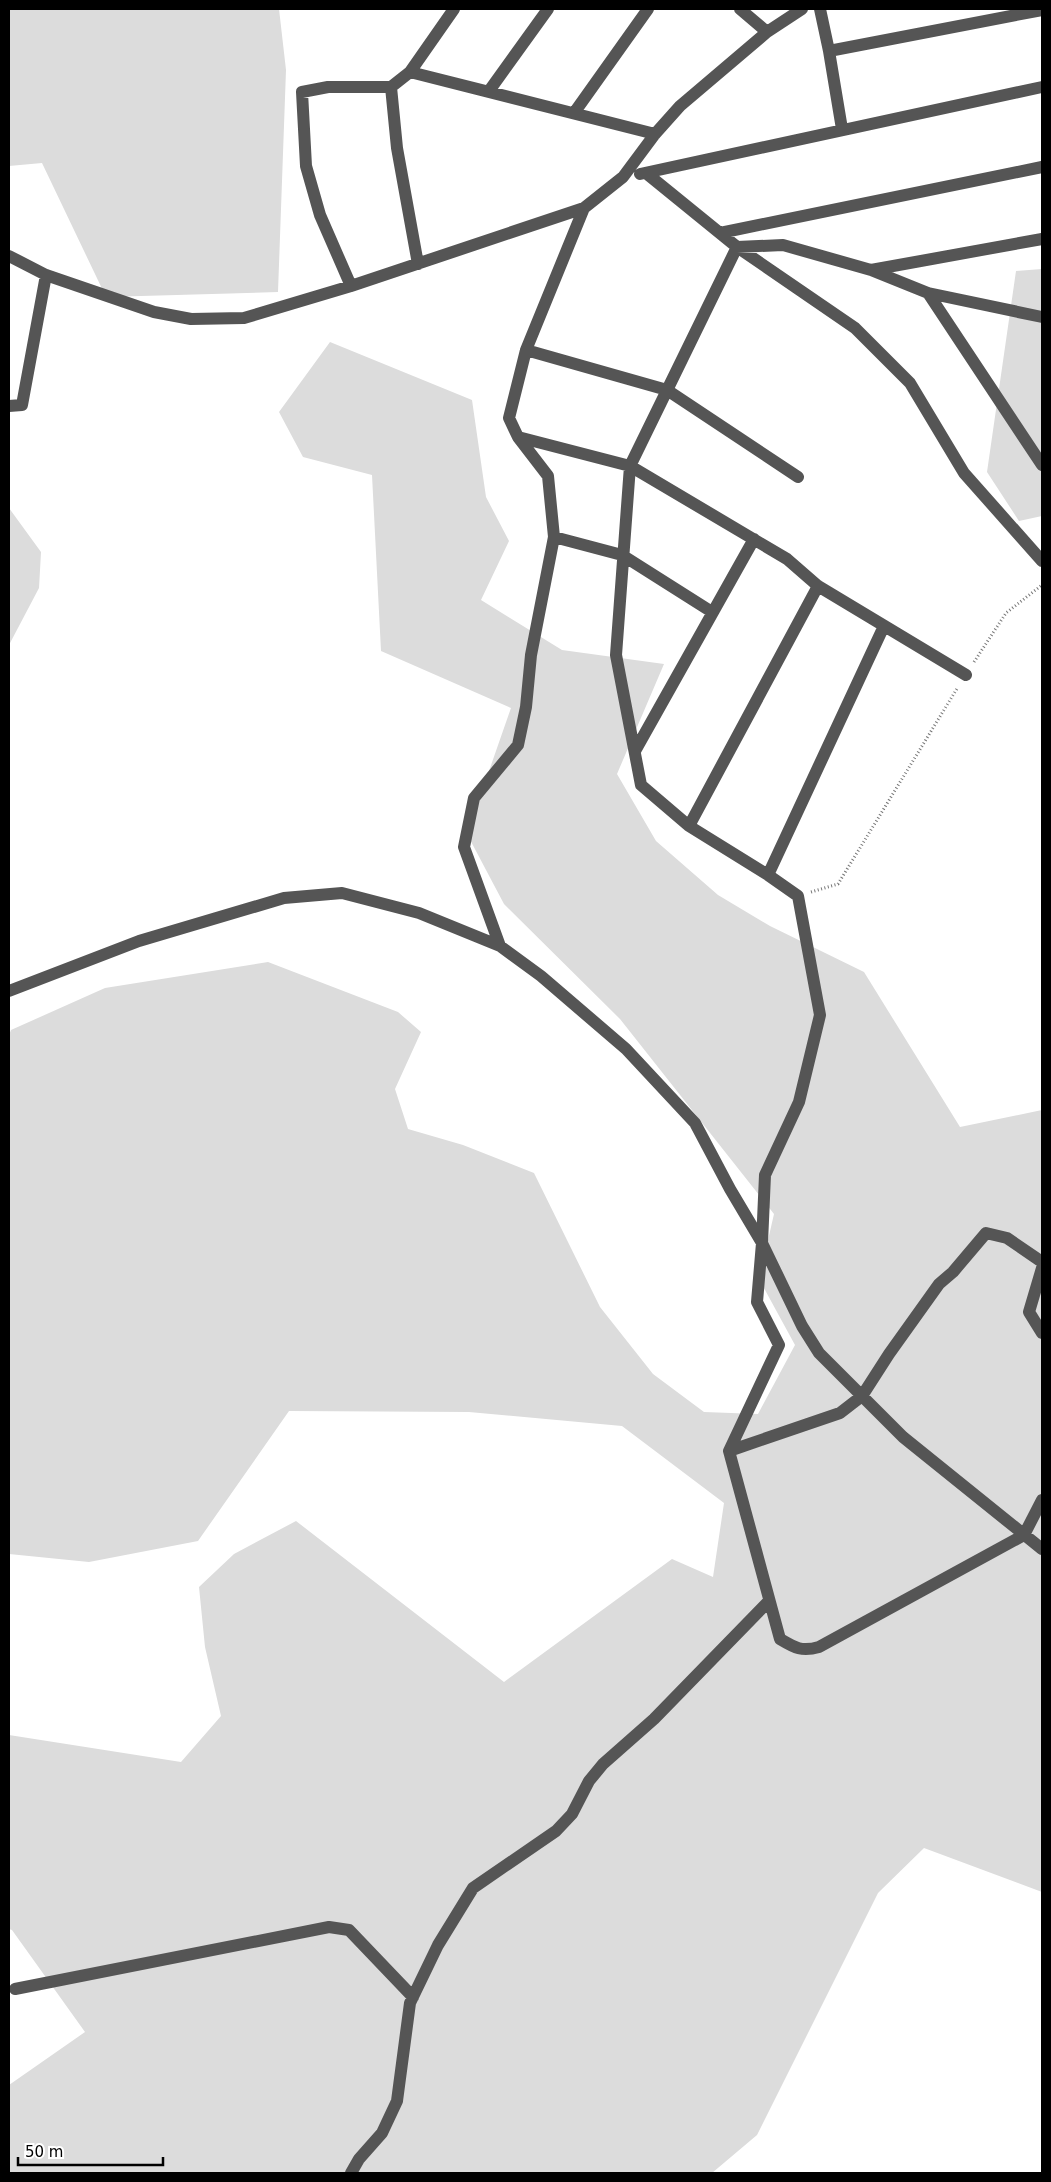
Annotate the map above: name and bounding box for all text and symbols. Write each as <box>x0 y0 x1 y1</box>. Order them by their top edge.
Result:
scale bar <box>18 2134 162 2166</box>
text: 50 m <box>25 2143 63 2161</box>

